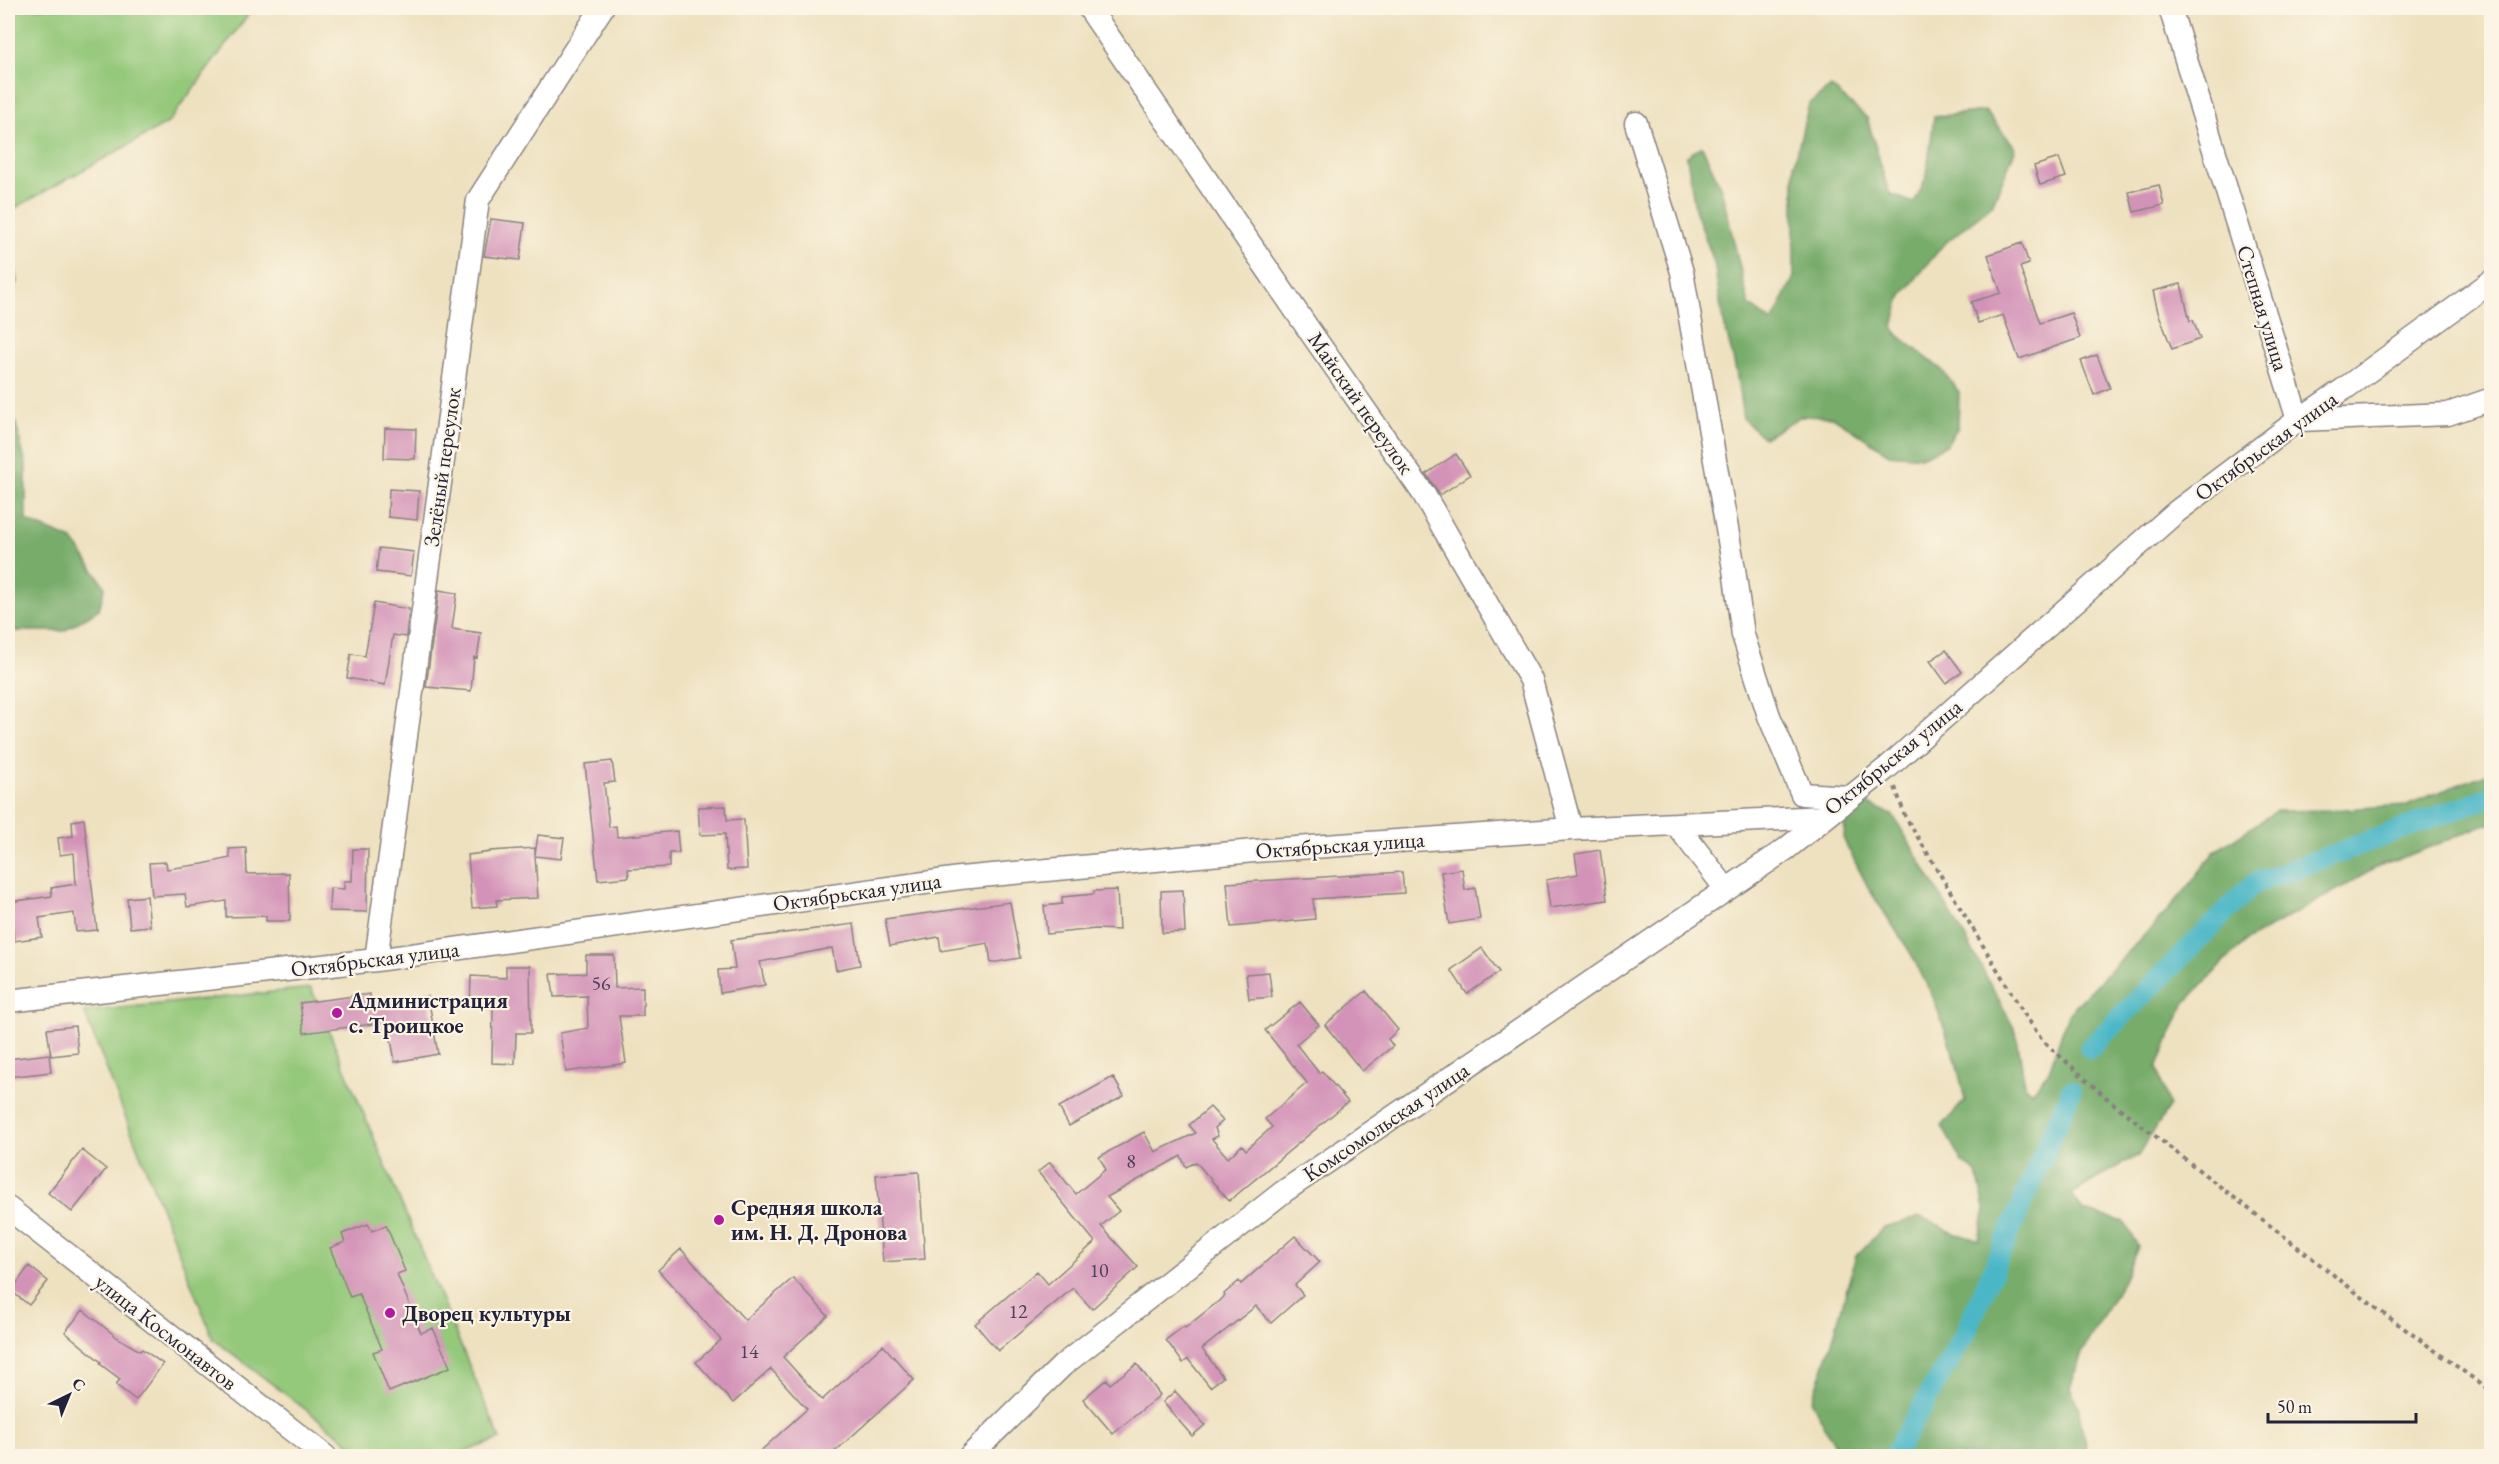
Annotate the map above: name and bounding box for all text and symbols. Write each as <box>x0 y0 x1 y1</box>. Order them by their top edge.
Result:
street label: Степная улица <box>2230 242 2296 375</box>
street label: Майский переулок <box>1301 326 1421 480</box>
street label: Октябрьская улица <box>2189 384 2343 508</box>
street label: Зелёный переулок <box>416 385 468 549</box>
street label: Октябрьская улица <box>1818 692 1968 822</box>
street label: Октябрьская улица <box>1254 825 1426 865</box>
street label: Октябрьская улица <box>771 866 943 918</box>
street label: Октябрьская улица <box>289 934 461 984</box>
house number: 56 <box>591 970 611 996</box>
place label: Администрация с. Троицкое <box>348 986 508 1040</box>
marker: Администрация с. Троицкое <box>330 1006 344 1020</box>
street label: Комсомольская улица <box>1297 1055 1475 1188</box>
house number: 8 <box>1126 1148 1136 1174</box>
place label: Средняя школа им. Н. Д. Дронова <box>731 1193 907 1247</box>
marker: Средняя школа им. Н. Д. Дронова <box>712 1213 726 1227</box>
house number: 10 <box>1089 1257 1109 1283</box>
street label: улица Космонавтов <box>89 1267 243 1397</box>
house number: 12 <box>1008 1298 1028 1324</box>
place label: Дворец культуры <box>402 1299 571 1328</box>
marker: Дворец культуры <box>383 1306 397 1320</box>
house number: 14 <box>739 1338 759 1364</box>
north arrow <box>39 1365 99 1425</box>
text: С <box>68 1373 90 1396</box>
scale bar <box>2268 1386 2416 1424</box>
text: 50 m <box>2277 1395 2312 1418</box>

